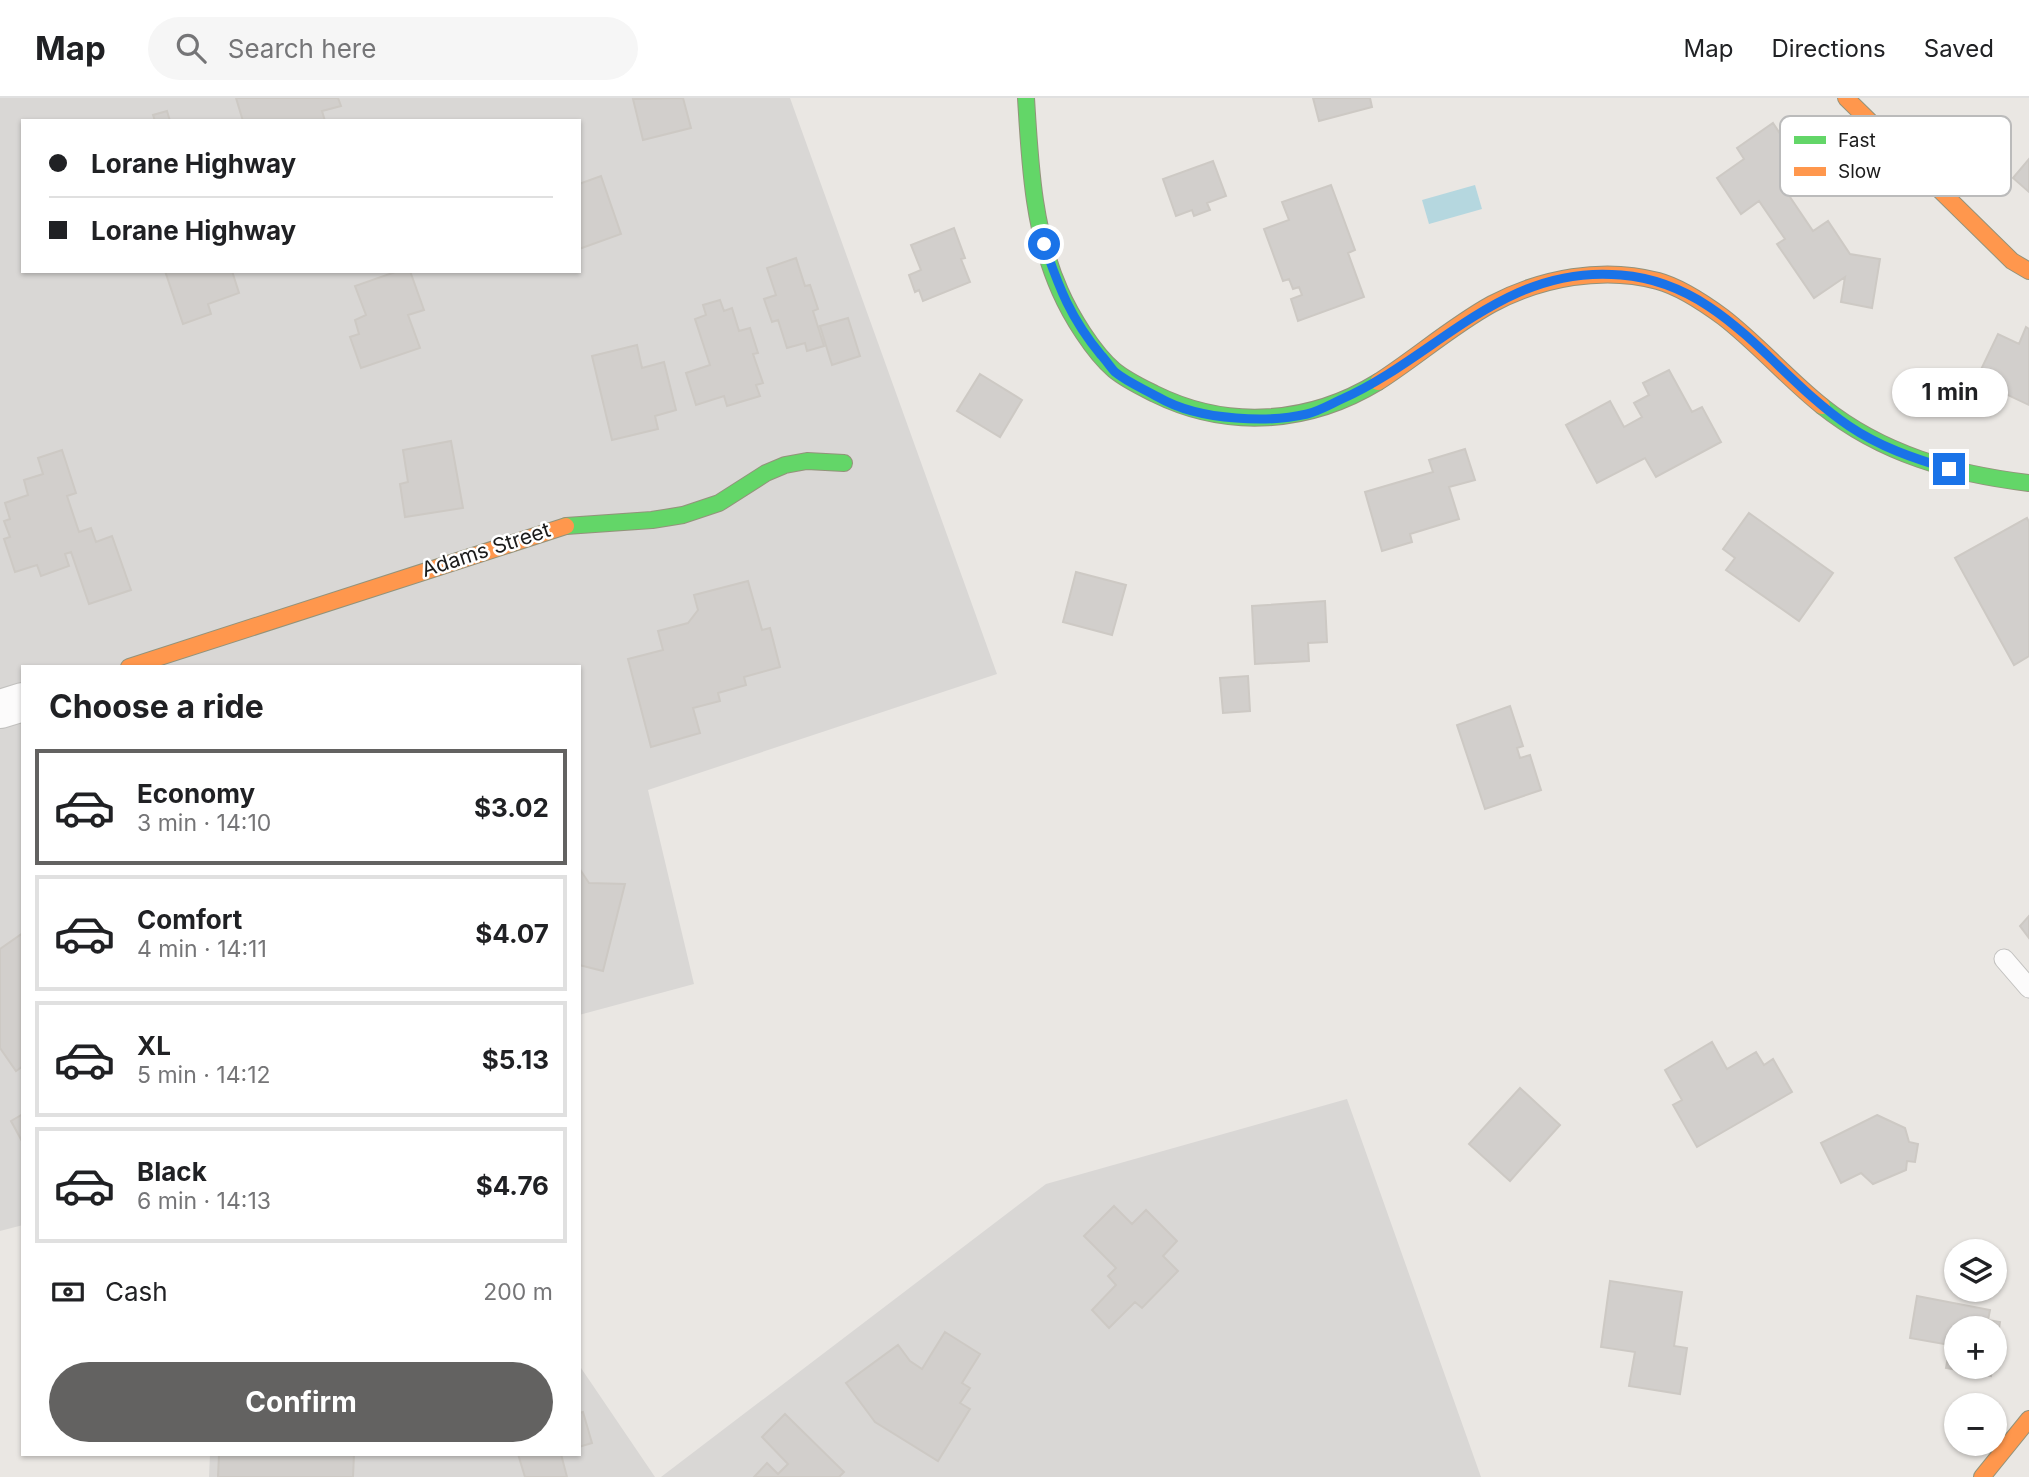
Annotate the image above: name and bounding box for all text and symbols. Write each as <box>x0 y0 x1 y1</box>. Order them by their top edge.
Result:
search box <box>148 17 638 80</box>
text: Map <box>35 28 106 68</box>
icon: search <box>172 29 210 67</box>
text: Search here <box>228 33 376 64</box>
text: Map <box>1684 34 1733 63</box>
text: Directions <box>1771 34 1886 63</box>
text: Saved <box>1924 34 1994 63</box>
legend <box>1780 116 2011 196</box>
text: Fast <box>1838 129 1876 152</box>
text: Lorane Highway <box>91 148 296 179</box>
text: Slow <box>1838 160 1881 183</box>
text: Lorane Highway <box>91 215 296 246</box>
route start <box>1028 228 1060 260</box>
callout: 1 min <box>1891 368 2007 416</box>
text: 1 min <box>1922 378 1978 406</box>
route end <box>1933 453 1965 485</box>
street label: Adams Street <box>418 517 553 582</box>
text: Choose a ride <box>49 687 264 726</box>
icon: car <box>53 776 116 839</box>
text: Economy <box>137 778 255 809</box>
text: $3.02 <box>474 792 549 823</box>
text: 3 min · 14:10 <box>137 809 271 837</box>
icon: car <box>53 902 116 965</box>
text: Comfort <box>137 904 242 935</box>
text: $4.07 <box>475 918 549 949</box>
text: 4 min · 14:11 <box>137 935 267 963</box>
icon: car <box>53 1028 116 1091</box>
text: XL <box>137 1030 171 1061</box>
text: $5.13 <box>482 1044 549 1075</box>
text: 5 min · 14:12 <box>137 1061 271 1089</box>
icon: car <box>53 1154 116 1217</box>
text: Black <box>137 1156 207 1187</box>
text: $4.76 <box>476 1170 549 1201</box>
text: 6 min · 14:13 <box>137 1187 271 1215</box>
map controls <box>1944 1239 2007 1456</box>
button: layers <box>1944 1239 2007 1302</box>
icon: cash <box>49 1273 87 1311</box>
text: Cash <box>105 1276 168 1307</box>
text: 200 m <box>483 1278 553 1306</box>
button: + <box>1944 1316 2007 1379</box>
button: Confirm <box>49 1362 553 1442</box>
button: − <box>1944 1393 2007 1456</box>

